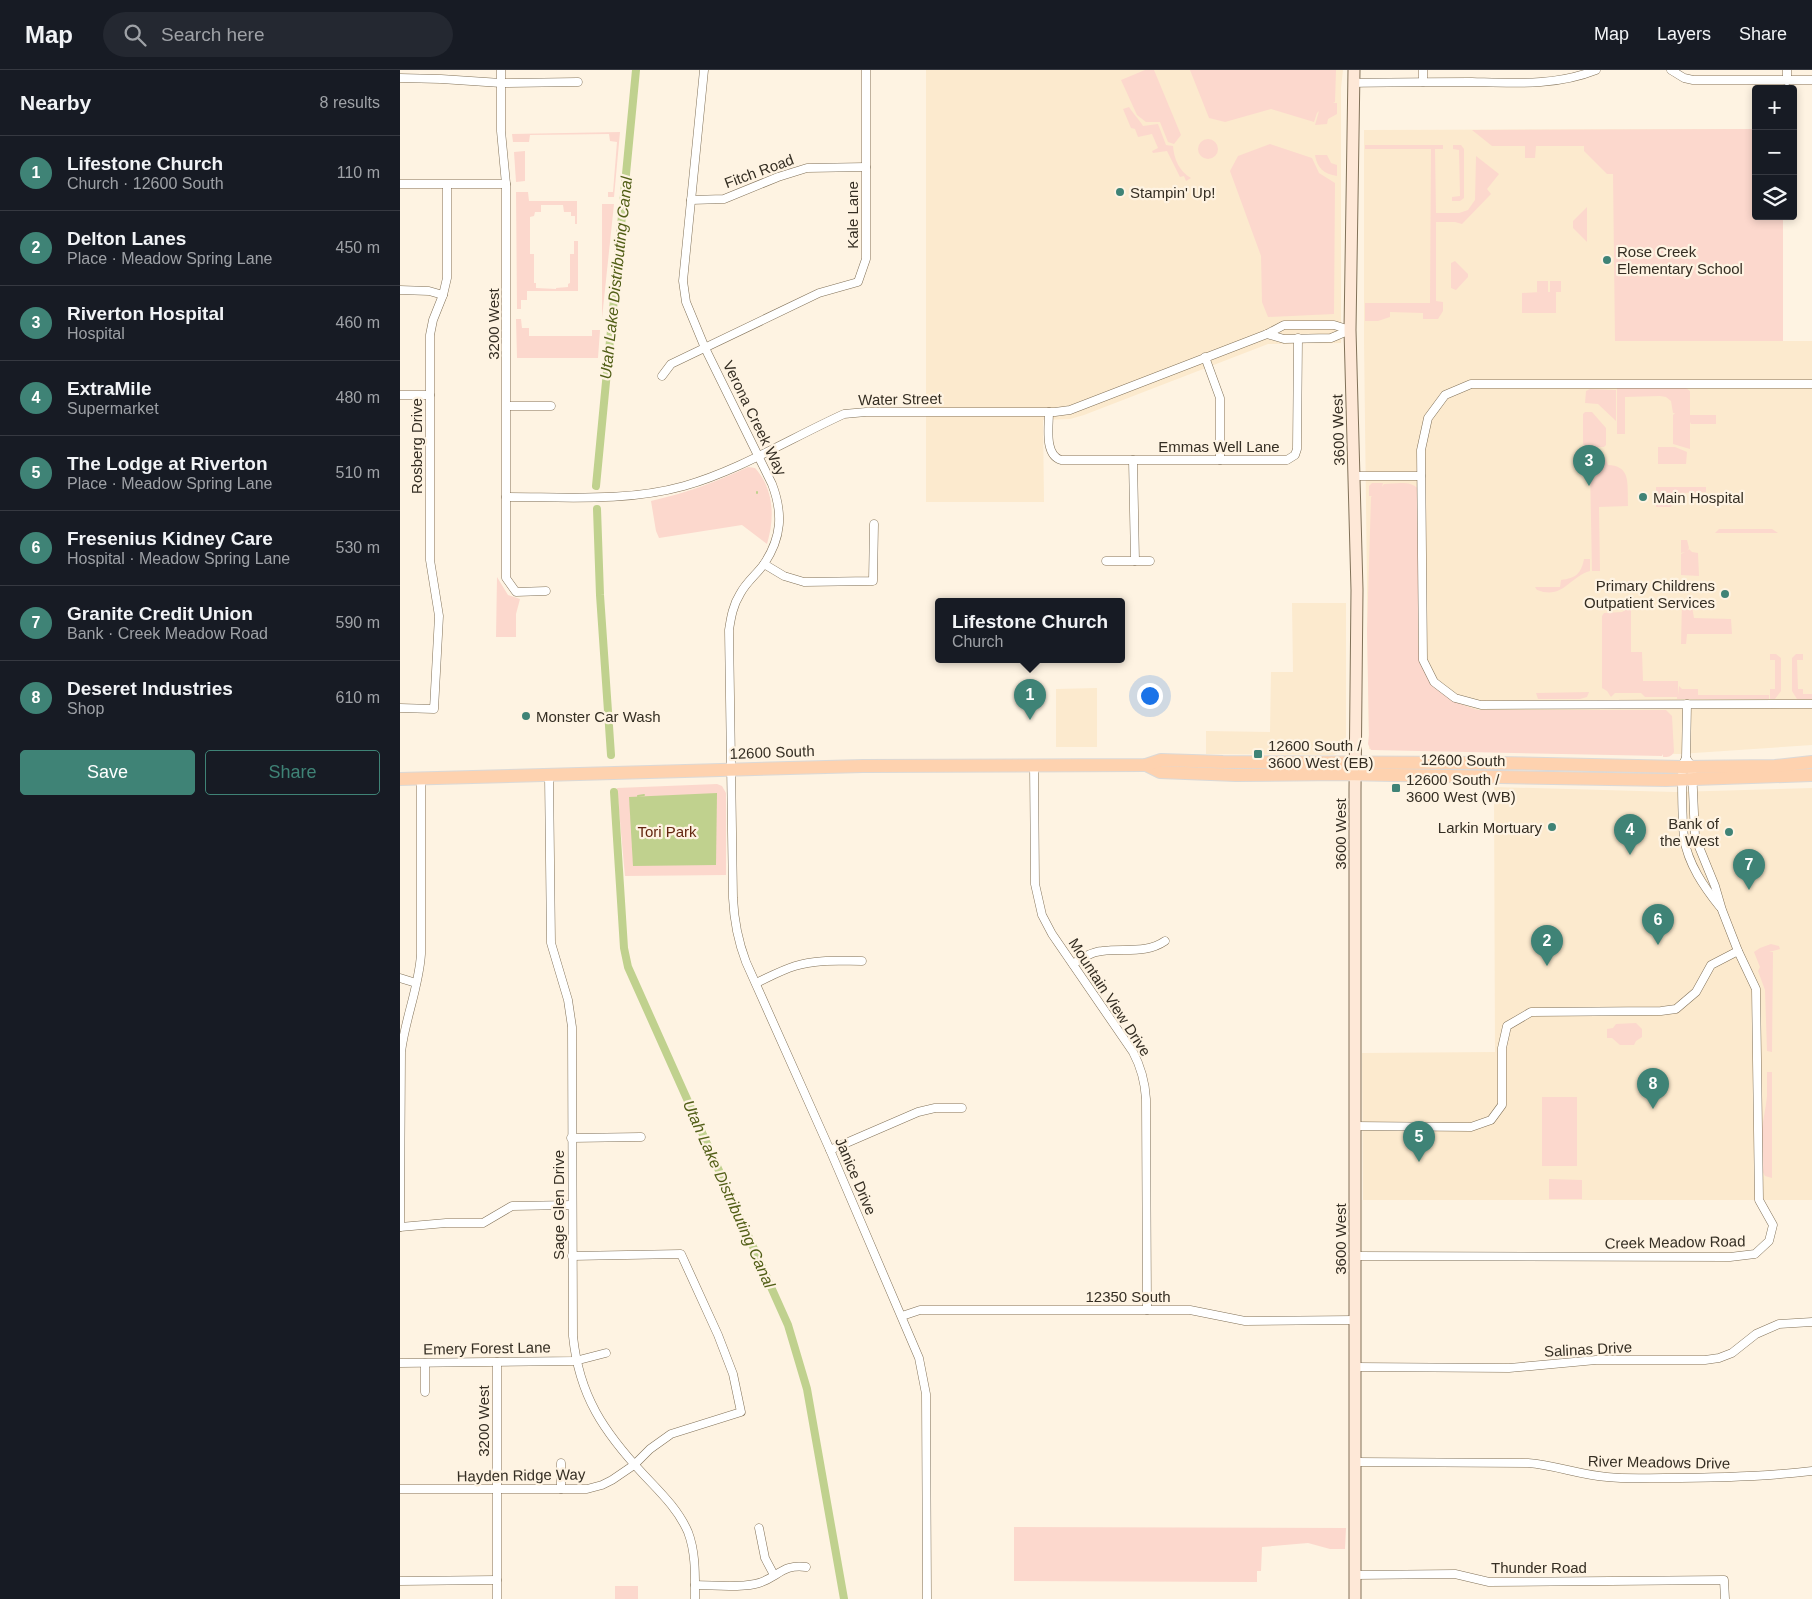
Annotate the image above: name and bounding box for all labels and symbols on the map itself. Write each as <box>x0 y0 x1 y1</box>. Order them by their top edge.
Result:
street label: Fitch Road <box>722 151 796 191</box>
water label: Utah Lake Distributing Canal <box>597 175 635 380</box>
street label: Kale Lane <box>844 181 861 249</box>
place label: Stampin' Up! <box>1130 184 1215 201</box>
marker: Stampin' Up! <box>1114 186 1126 198</box>
place label: Rose Creek Elementary School <box>1617 243 1743 277</box>
marker: Rose Creek Elementary School <box>1601 254 1613 266</box>
street label: 3200 West <box>485 287 502 360</box>
street label: Verona Creek Way <box>720 358 790 478</box>
street label: Water Street <box>858 390 943 408</box>
street label: 3600 West <box>1328 393 1348 466</box>
street label: Rosberg Drive <box>408 398 425 494</box>
street label: Emmas Well Lane <box>1158 438 1280 455</box>
pin: 3 <box>1573 445 1605 486</box>
place label: Main Hospital <box>1653 489 1744 506</box>
marker: Main Hospital <box>1637 491 1649 503</box>
place label: Primary Childrens Outpatient Services <box>1584 577 1715 611</box>
marker: Primary Childrens Outpatient Services <box>1719 588 1731 600</box>
pin: 1 <box>1014 679 1046 720</box>
your location <box>1137 683 1163 709</box>
place label: Monster Car Wash <box>536 708 660 725</box>
marker: Monster Car Wash <box>520 710 532 722</box>
place label: 12600 South / 3600 West (EB) <box>1268 737 1374 771</box>
street label: 12600 South <box>729 742 815 762</box>
marker: 12600 South / 3600 West (EB) <box>1252 748 1264 760</box>
street label: 12600 South <box>1420 751 1506 769</box>
place label: 12600 South / 3600 West (WB) <box>1406 771 1516 805</box>
marker: 12600 South / 3600 West (WB) <box>1390 782 1402 794</box>
street label: 3600 West <box>1332 797 1349 870</box>
pin: 4 <box>1614 814 1646 855</box>
place label: Bank of the West <box>1660 815 1720 849</box>
place label: Larkin Mortuary <box>1438 819 1542 836</box>
marker: Larkin Mortuary <box>1546 821 1558 833</box>
park label: Tori Park <box>637 823 697 840</box>
marker: Bank of the West <box>1723 826 1735 838</box>
pin: 7 <box>1733 849 1765 890</box>
pin: 6 <box>1642 904 1674 945</box>
pin: 2 <box>1531 925 1563 966</box>
street label: Mountain View Drive <box>1065 935 1155 1059</box>
pin: 8 <box>1637 1068 1669 1109</box>
water label: Utah Lake Distributing Canal <box>680 1098 778 1291</box>
pin: 5 <box>1403 1121 1435 1162</box>
street label: Janice Drive <box>832 1135 880 1217</box>
street label: Sage Glen Drive <box>550 1150 567 1260</box>
street label: 3600 West <box>1332 1202 1349 1275</box>
street label: Creek Meadow Road <box>1604 1232 1746 1252</box>
street label: 12350 South <box>1085 1288 1171 1305</box>
street label: Emery Forest Lane <box>423 1338 551 1358</box>
street label: Salinas Drive <box>1543 1338 1633 1360</box>
street label: 3200 West <box>475 1384 492 1457</box>
street label: River Meadows Drive <box>1588 1452 1730 1472</box>
street label: Hayden Ridge Way <box>457 1465 586 1485</box>
street label: Thunder Road <box>1491 1559 1587 1576</box>

